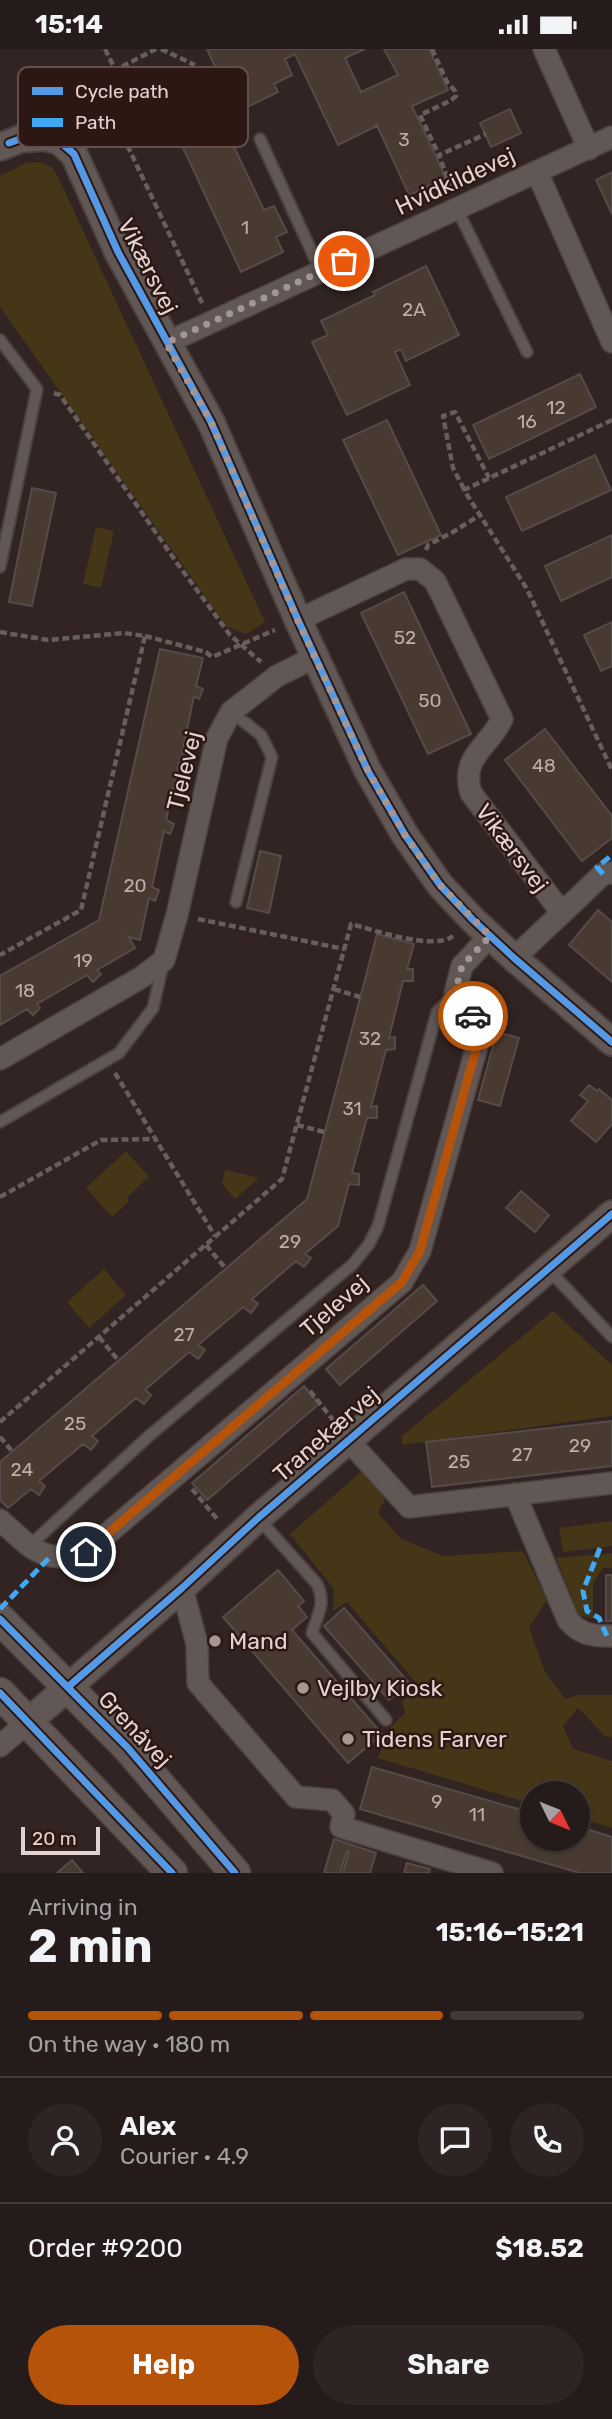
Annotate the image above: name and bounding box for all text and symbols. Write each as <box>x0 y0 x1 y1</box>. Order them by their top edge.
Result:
text: 15:14 <box>35 9 103 40</box>
legend <box>18 67 248 147</box>
text: Cycle path <box>75 80 169 103</box>
text: Path <box>75 111 116 134</box>
house number: 3 <box>398 128 410 151</box>
street label: Hvidkildevej <box>391 141 519 221</box>
street label: Vikærsvej <box>112 213 184 319</box>
house number: 1 <box>241 216 249 239</box>
pin <box>314 231 374 291</box>
icon: bag <box>325 242 363 280</box>
house number: 2A <box>402 298 426 321</box>
house number: 12 <box>546 396 566 419</box>
house number: 16 <box>517 410 537 433</box>
house number: 52 <box>394 626 416 649</box>
house number: 50 <box>418 689 442 712</box>
street label: Tjelevej <box>161 728 207 814</box>
house number: 48 <box>532 754 556 777</box>
street label: Vikærsvej <box>470 798 554 898</box>
house number: 20 <box>123 874 147 897</box>
house number: 19 <box>73 949 93 972</box>
house number: 18 <box>15 979 35 1002</box>
courier <box>438 981 508 1051</box>
icon: car <box>454 997 492 1035</box>
house number: 32 <box>359 1027 381 1050</box>
house number: 31 <box>342 1097 362 1120</box>
house number: 29 <box>279 1230 301 1253</box>
street label: Tjelevej <box>294 1269 374 1343</box>
house number: 27 <box>174 1323 195 1346</box>
street label: Tranekærvej <box>267 1380 385 1488</box>
house number: 25 <box>64 1412 86 1435</box>
house number: 29 <box>569 1434 591 1457</box>
house number: 27 <box>512 1443 533 1466</box>
house number: 25 <box>448 1450 470 1473</box>
house number: 24 <box>11 1458 34 1481</box>
pin <box>56 1522 116 1582</box>
icon: home <box>67 1533 105 1571</box>
place label: Mand <box>229 1627 288 1655</box>
marker: Mand <box>207 1633 223 1649</box>
place label: Vejlby Kiosk <box>317 1674 442 1702</box>
marker: Vejlby Kiosk <box>295 1680 311 1696</box>
street label: Grenåvej <box>93 1685 177 1773</box>
place label: Tidens Farver <box>362 1725 507 1753</box>
marker: Tidens Farver <box>340 1731 356 1747</box>
north arrow <box>520 1781 590 1851</box>
map controls <box>520 1781 590 1851</box>
house number: 9 <box>431 1790 443 1813</box>
house number: 11 <box>469 1803 485 1826</box>
scale bar <box>21 1824 100 1856</box>
text: 20 m <box>32 1827 77 1850</box>
text: Arriving in <box>28 1893 138 1921</box>
text: 15:16–15:21 <box>436 1917 584 1948</box>
text: 2 min <box>28 1919 153 1974</box>
text: On the way · 180 m <box>28 2030 230 2058</box>
button: person <box>28 2103 102 2177</box>
button: chat <box>418 2103 492 2177</box>
button: phone <box>510 2103 584 2177</box>
text: Alex <box>120 2111 176 2142</box>
text: Courier · 4.9 <box>120 2142 249 2170</box>
text: Order #9200 <box>28 2233 183 2264</box>
text: $18.52 <box>495 2233 584 2264</box>
button: Help <box>28 2325 299 2405</box>
button: Share <box>313 2325 584 2405</box>

